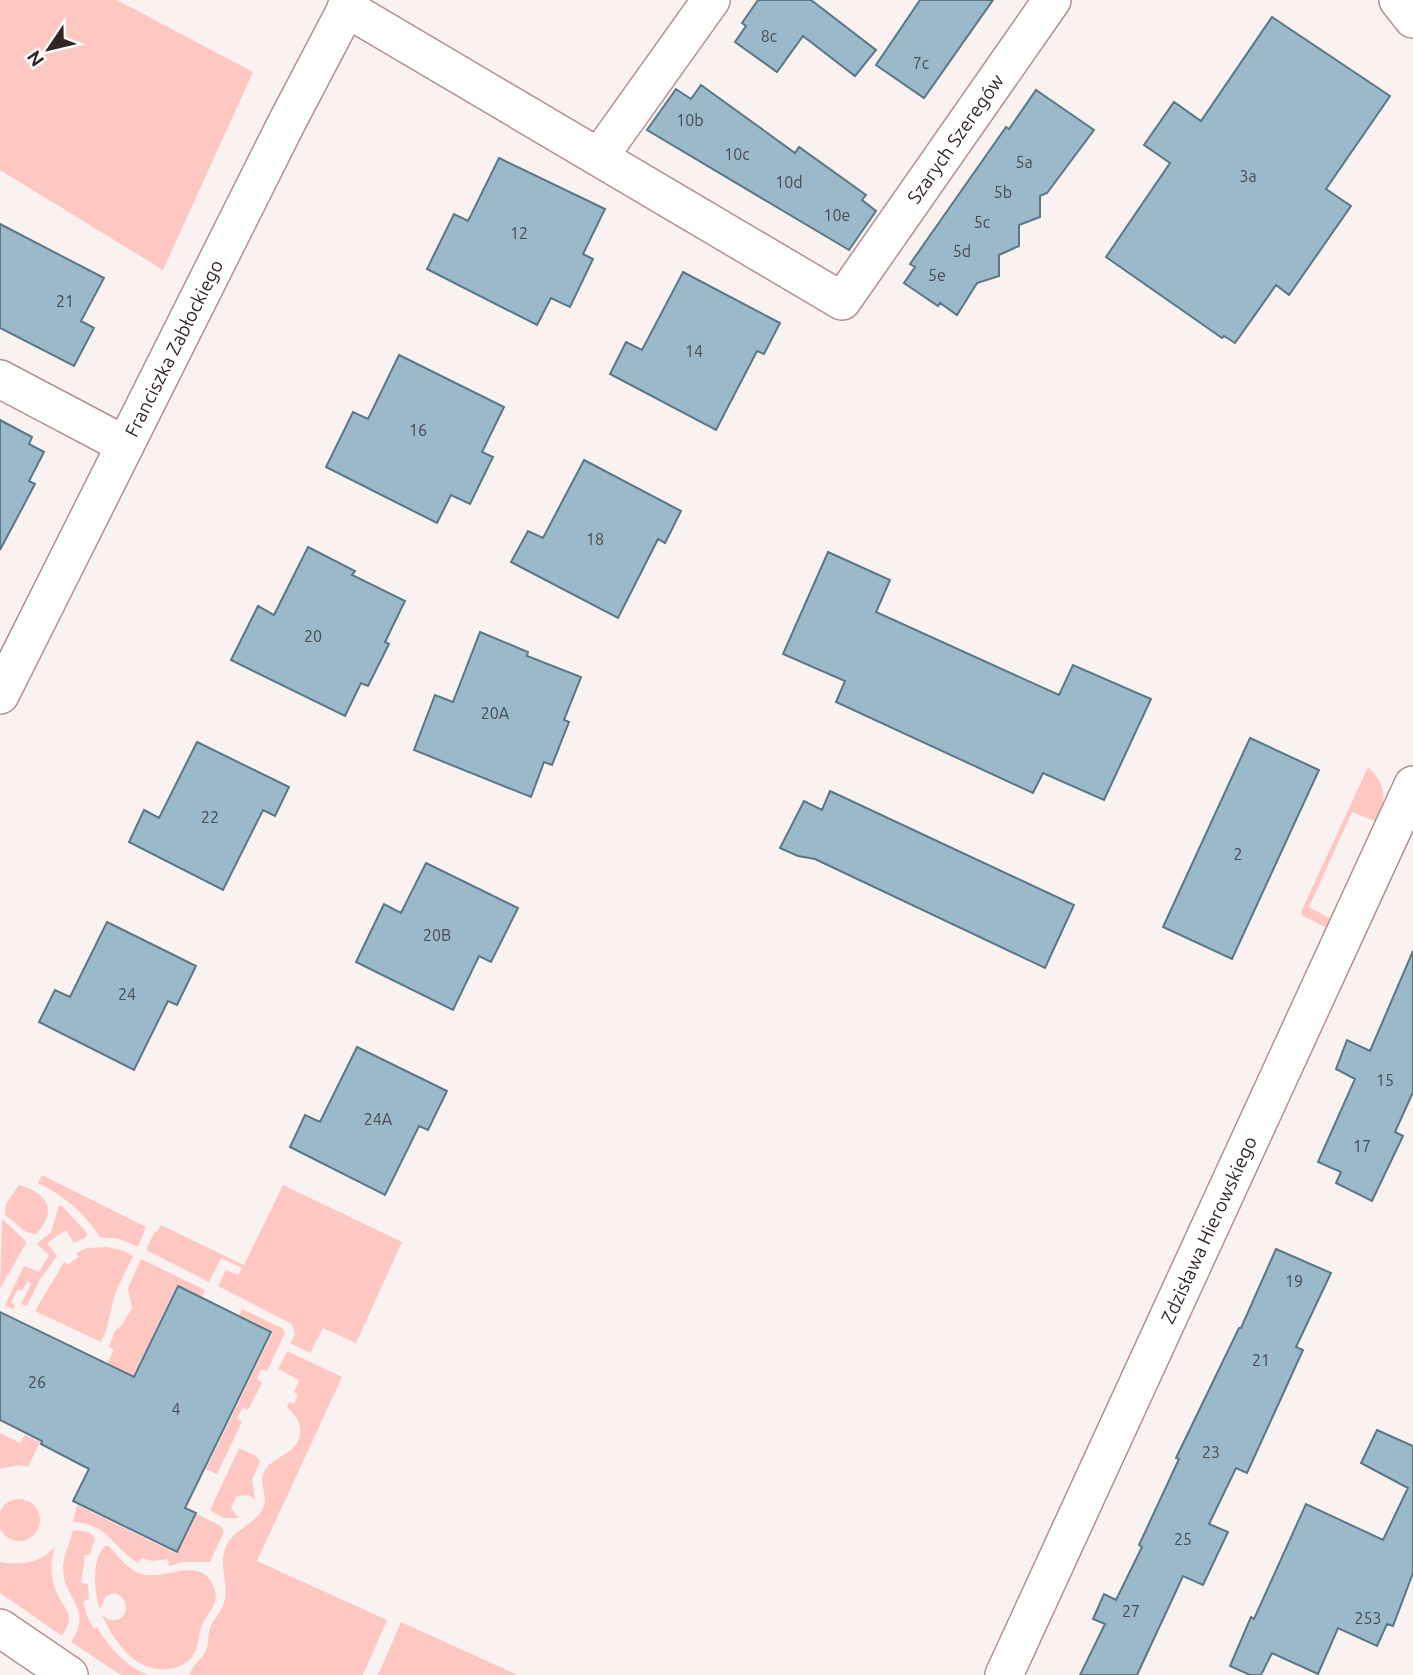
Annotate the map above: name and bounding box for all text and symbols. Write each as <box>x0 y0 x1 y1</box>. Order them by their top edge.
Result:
north arrow <box>14 14 84 84</box>
house number: 8c <box>761 27 778 45</box>
text: N <box>22 47 48 71</box>
house number: 7c <box>913 54 930 72</box>
street label: Szarych Szeregów <box>903 70 1008 208</box>
house number: 10b <box>676 111 704 129</box>
house number: 10c <box>724 145 750 163</box>
house number: 5a <box>1015 153 1033 171</box>
house number: 3a <box>1239 167 1257 185</box>
house number: 10d <box>775 173 803 191</box>
house number: 5b <box>994 183 1012 201</box>
house number: 10e <box>824 206 850 224</box>
house number: 5c <box>974 213 991 231</box>
house number: 12 <box>510 224 528 242</box>
house number: 5d <box>953 242 971 260</box>
street label: Franciszka Zabłockiego <box>120 256 227 440</box>
house number: 5e <box>928 266 946 284</box>
house number: 21 <box>56 292 74 310</box>
house number: 14 <box>685 342 703 360</box>
house number: 16 <box>409 421 427 439</box>
house number: 18 <box>586 530 604 548</box>
house number: 20 <box>304 627 322 645</box>
house number: 20A <box>481 704 510 722</box>
house number: 22 <box>201 808 219 826</box>
house number: 2 <box>1233 845 1243 863</box>
house number: 20B <box>423 926 451 944</box>
house number: 24 <box>118 985 136 1003</box>
house number: 15 <box>1376 1071 1394 1089</box>
house number: 24A <box>364 1110 393 1128</box>
street label: Zdzisława Hierowskiego <box>1156 1133 1261 1327</box>
house number: 17 <box>1353 1137 1371 1155</box>
house number: 19 <box>1285 1272 1303 1290</box>
house number: 21 <box>1252 1351 1270 1369</box>
house number: 26 <box>28 1373 46 1391</box>
house number: 4 <box>171 1400 181 1418</box>
house number: 23 <box>1202 1443 1220 1461</box>
house number: 25 <box>1174 1530 1192 1548</box>
house number: 27 <box>1122 1602 1140 1620</box>
house number: 253 <box>1354 1609 1382 1627</box>

